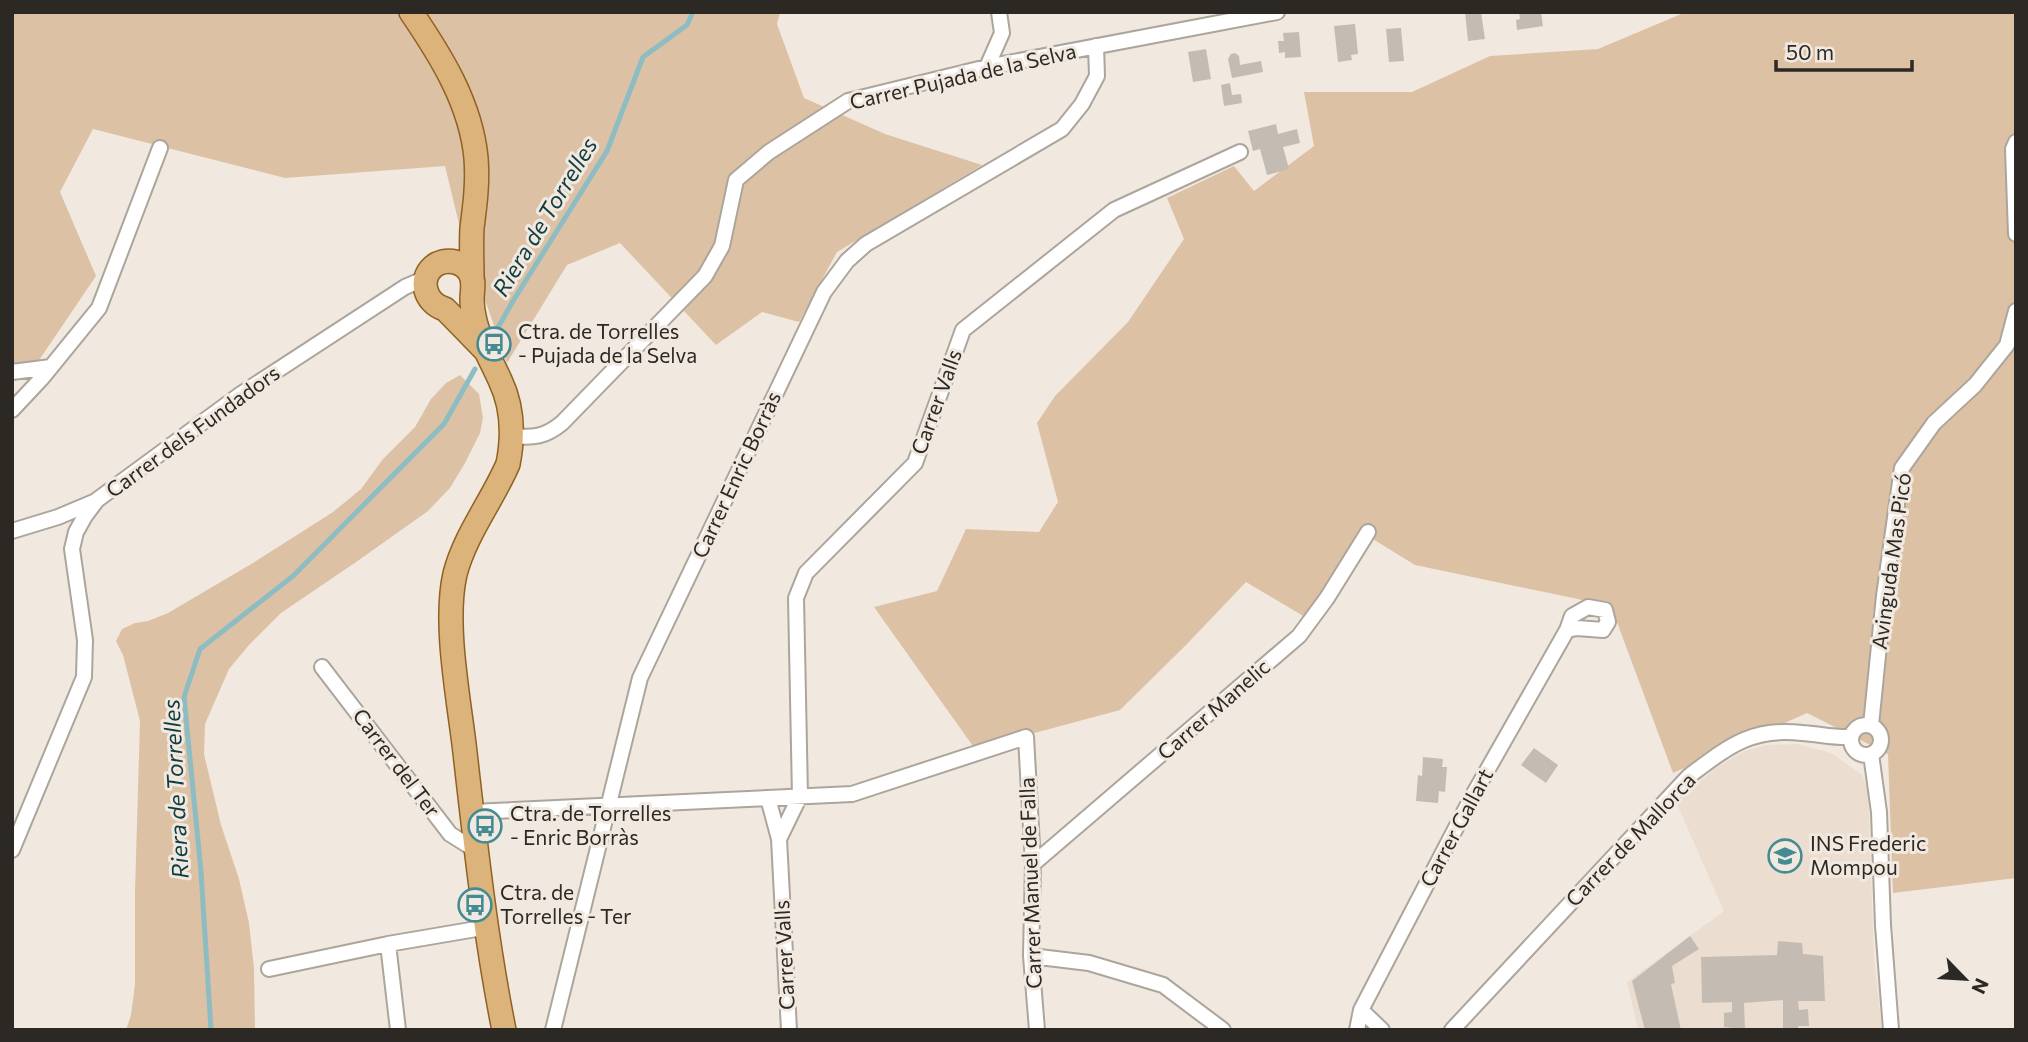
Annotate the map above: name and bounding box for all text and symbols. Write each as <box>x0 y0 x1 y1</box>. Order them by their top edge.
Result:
scale bar <box>1776 28 1912 72</box>
street label: Carrer Pujada de la Selva <box>847 37 1078 114</box>
text: 50 m <box>1786 39 1834 64</box>
water label: Riera de Torrelles <box>486 132 602 301</box>
place label: Ctra. de Torrelles - Pujada de la Selva <box>518 318 697 367</box>
bus stop icon: Ctra. de Torrelles - Pujada de la Selva <box>475 325 513 363</box>
street label: Carrer Valls <box>905 346 966 457</box>
street label: Carrer dels Fundadors <box>101 359 284 502</box>
street label: Carrer Enric Borràs <box>686 387 785 562</box>
street label: Avinguda Mas Picó <box>1866 471 1915 651</box>
street label: Carrer Manelic <box>1152 653 1274 764</box>
water label: Riera de Torrelles <box>156 699 194 880</box>
street label: Carrer del Ter <box>348 703 446 821</box>
street label: Carrer Gallart <box>1414 764 1497 891</box>
street label: Carrer de Mallorca <box>1560 767 1700 911</box>
street label: Carrer Manuel de Falla <box>1013 777 1046 989</box>
place label: Ctra. de Torrelles - Enric Borràs <box>510 800 671 849</box>
bus stop icon: Ctra. de Torrelles - Enric Borràs <box>466 807 504 845</box>
place label: INS Frederic Mompou <box>1810 830 1926 879</box>
school or university icon: INS Frederic Mompou <box>1766 837 1804 875</box>
place label: Ctra. de Torrelles - Ter <box>500 879 631 928</box>
bus stop icon: Ctra. de Torrelles - Ter <box>456 886 494 924</box>
street label: Carrer Valls <box>768 900 799 1011</box>
north arrow <box>1930 944 2000 1014</box>
text: N <box>1967 975 1994 998</box>

